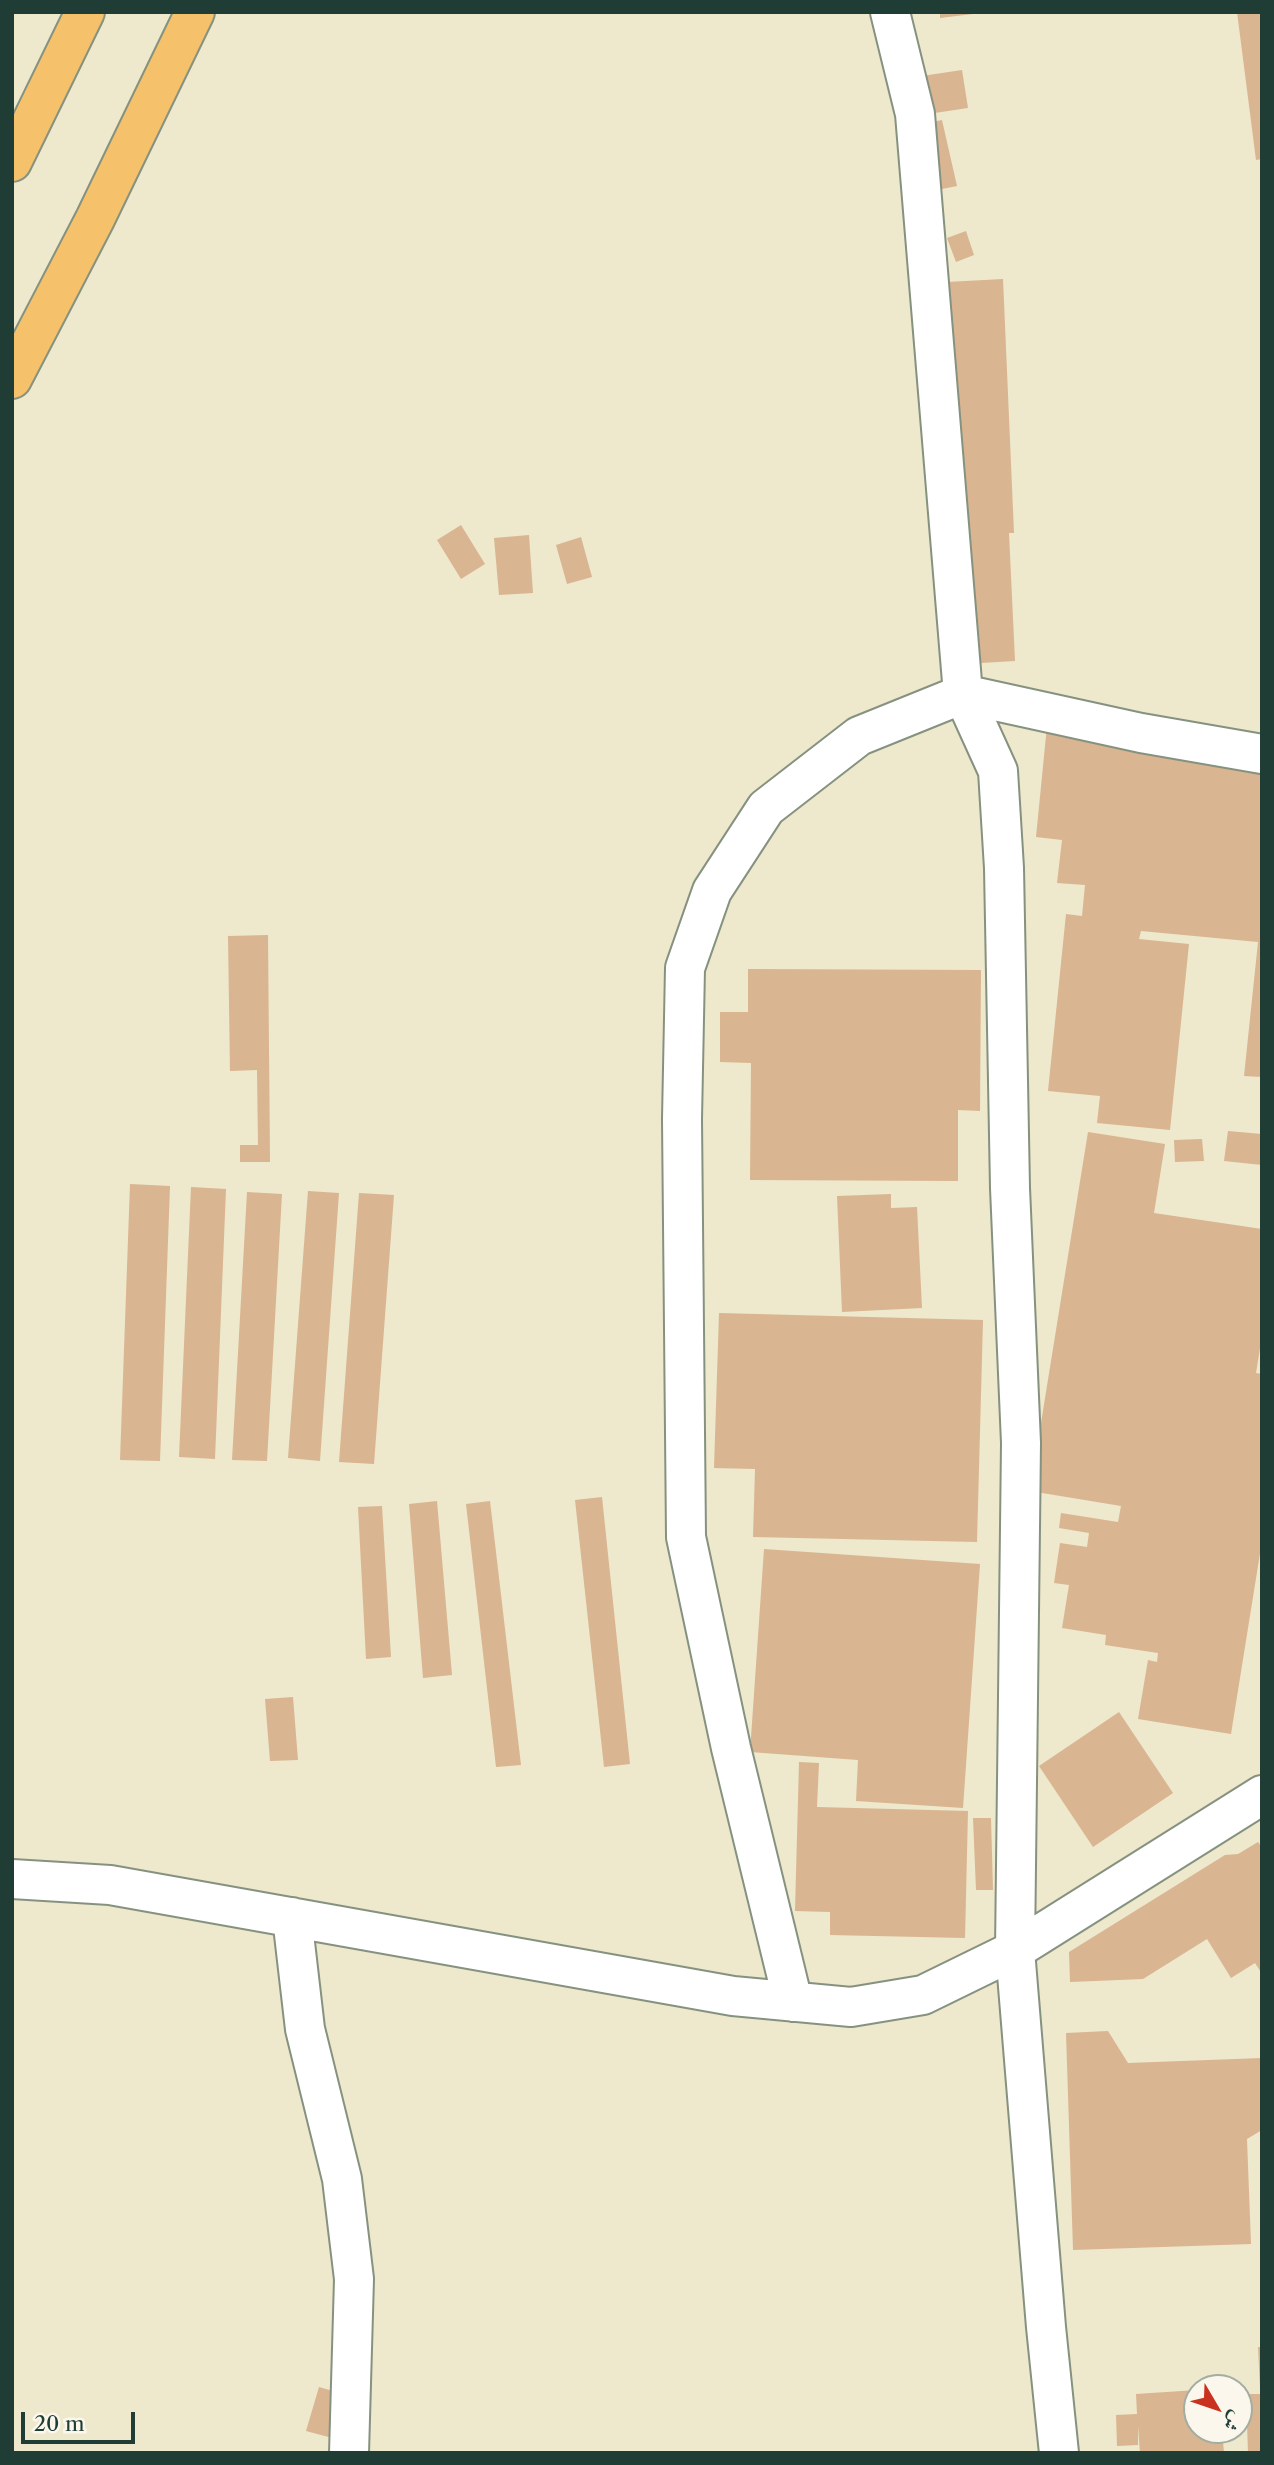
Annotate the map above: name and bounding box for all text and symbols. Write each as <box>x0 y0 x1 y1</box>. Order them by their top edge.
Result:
north arrow <box>1183 2374 1253 2444</box>
scale bar <box>24 2398 138 2442</box>
text: ش <box>1218 2407 1248 2436</box>
text: 20 m <box>34 2411 85 2436</box>

